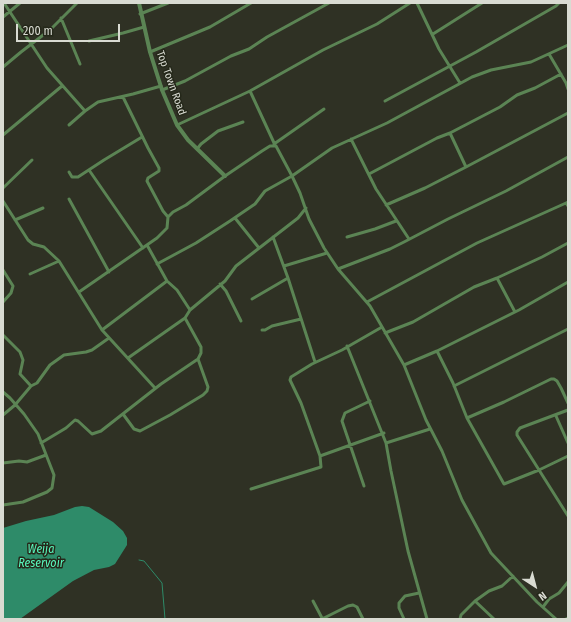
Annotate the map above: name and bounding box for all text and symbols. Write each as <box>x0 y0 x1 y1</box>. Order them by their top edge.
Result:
scale bar <box>18 16 122 42</box>
text: 200 m <box>23 24 53 38</box>
street label: Top Town Road <box>153 49 189 117</box>
water label: Weija Reservoir <box>18 543 64 571</box>
north arrow <box>515 566 555 606</box>
text: N <box>536 589 549 603</box>

